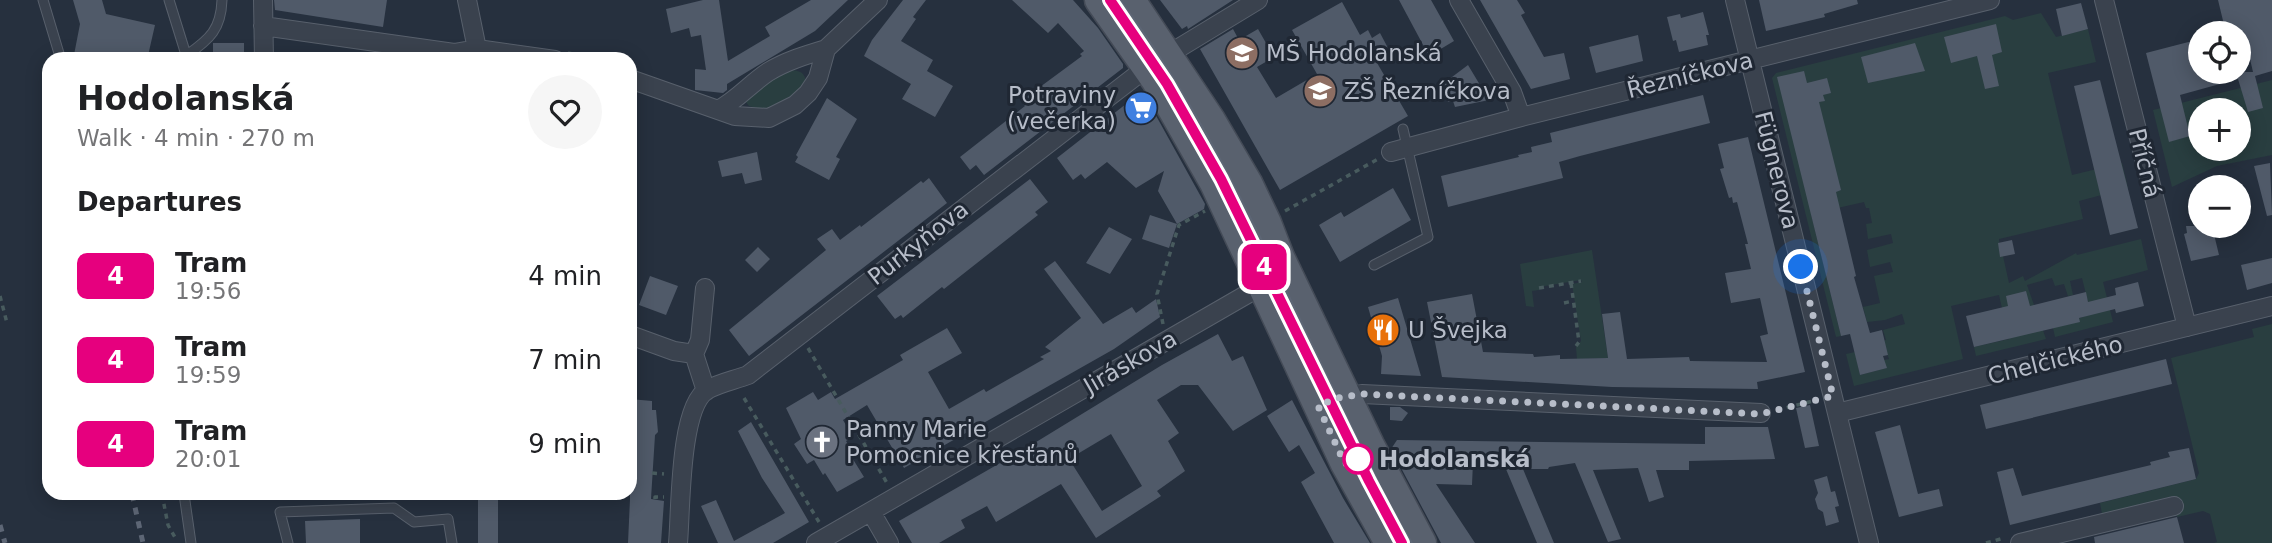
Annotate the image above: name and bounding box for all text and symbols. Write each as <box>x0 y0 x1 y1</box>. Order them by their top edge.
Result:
map controls <box>2188 21 2251 238</box>
button: locate <box>2188 21 2251 84</box>
school or university icon: MŠ Hodolanská <box>1223 34 1261 72</box>
place label: MŠ Hodolanská <box>1266 39 1442 66</box>
street label: Řezníčkova <box>1624 46 1756 103</box>
school or university icon: ZŠ Řezníčkova <box>1301 72 1339 110</box>
button: heart <box>528 75 602 149</box>
place label: ZŠ Řezníčkova <box>1344 77 1511 104</box>
text: Hodolanská <box>77 79 295 118</box>
place label: Potraviny (večerka) <box>1007 82 1116 134</box>
supermarket icon: Potraviny (večerka) <box>1122 89 1160 127</box>
button: + <box>2188 98 2251 161</box>
street label: Fügnerova <box>1750 108 1804 232</box>
text: Walk · 4 min · 270 m <box>77 125 315 151</box>
street label: Příčná <box>2124 126 2166 200</box>
button: − <box>2188 175 2251 238</box>
text: Departures <box>77 187 242 217</box>
street label: Purkyňova <box>863 196 973 290</box>
line badge: 4 <box>1241 244 1287 290</box>
text: Tram <box>175 248 247 278</box>
your location <box>1783 249 1818 284</box>
text: 4 <box>1256 253 1272 281</box>
text: 4 min <box>528 261 602 291</box>
text: 4 <box>107 262 124 290</box>
text: 19:56 <box>175 278 241 304</box>
restaurant icon: U Švejka <box>1364 311 1402 349</box>
place label: U Švejka <box>1408 316 1508 343</box>
street label: Jiráskova <box>1077 325 1181 400</box>
street label: Chelčického <box>1985 331 2125 389</box>
text: Tram <box>175 332 247 362</box>
text: 7 min <box>528 345 602 375</box>
text: 4 <box>107 346 124 374</box>
text: 19:59 <box>175 362 241 388</box>
text: Tram <box>175 416 247 446</box>
place label: Panny Marie Pomocnice křesťanů <box>846 416 1078 468</box>
church icon: Panny Marie Pomocnice křesťanů <box>803 423 841 461</box>
text: 9 min <box>528 429 602 459</box>
text: 4 <box>107 430 124 458</box>
marker: Hodolanská <box>1343 444 1373 474</box>
text: 20:01 <box>175 446 241 472</box>
place label: Hodolanská <box>1379 446 1531 472</box>

